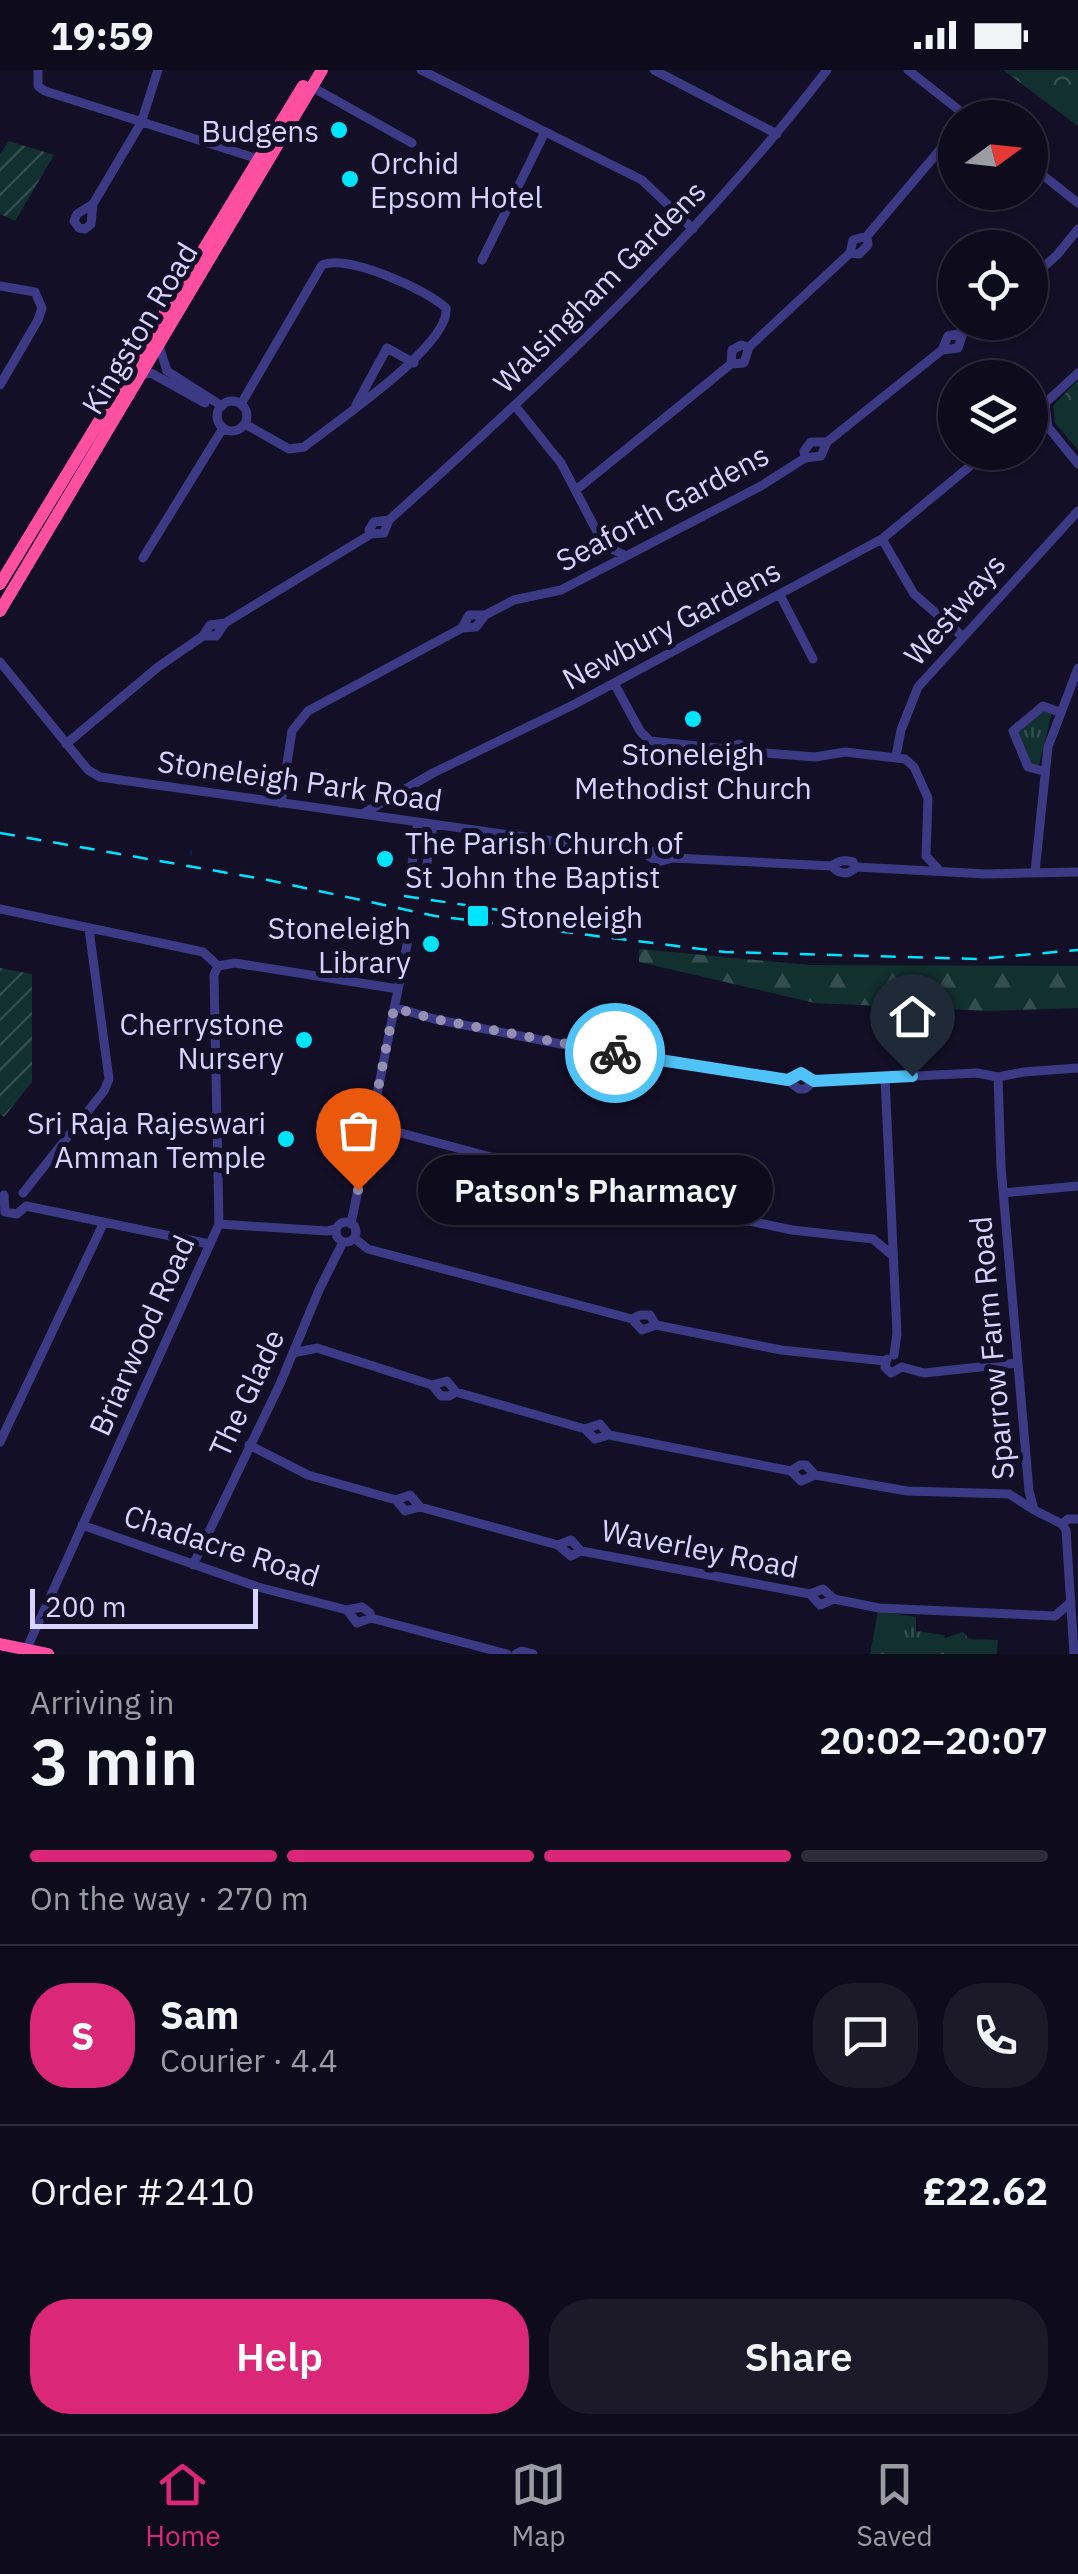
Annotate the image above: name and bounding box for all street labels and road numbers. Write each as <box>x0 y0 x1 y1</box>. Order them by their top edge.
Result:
street label: Walsingham Gardens <box>484 171 714 401</box>
street label: Kingston Road <box>72 235 206 421</box>
street label: Seaforth Gardens <box>549 435 775 579</box>
street label: Westways <box>895 545 1013 673</box>
street label: Newbury Gardens <box>555 550 787 698</box>
street label: Stoneleigh Park Road <box>155 741 445 819</box>
street label: Sparrow Farm Road <box>960 1215 1022 1481</box>
street label: Briarwood Road <box>79 1229 203 1441</box>
street label: The Glade <box>199 1323 293 1463</box>
street label: Chadacre Road <box>119 1495 325 1595</box>
street label: Waverley Road <box>598 1510 802 1586</box>

